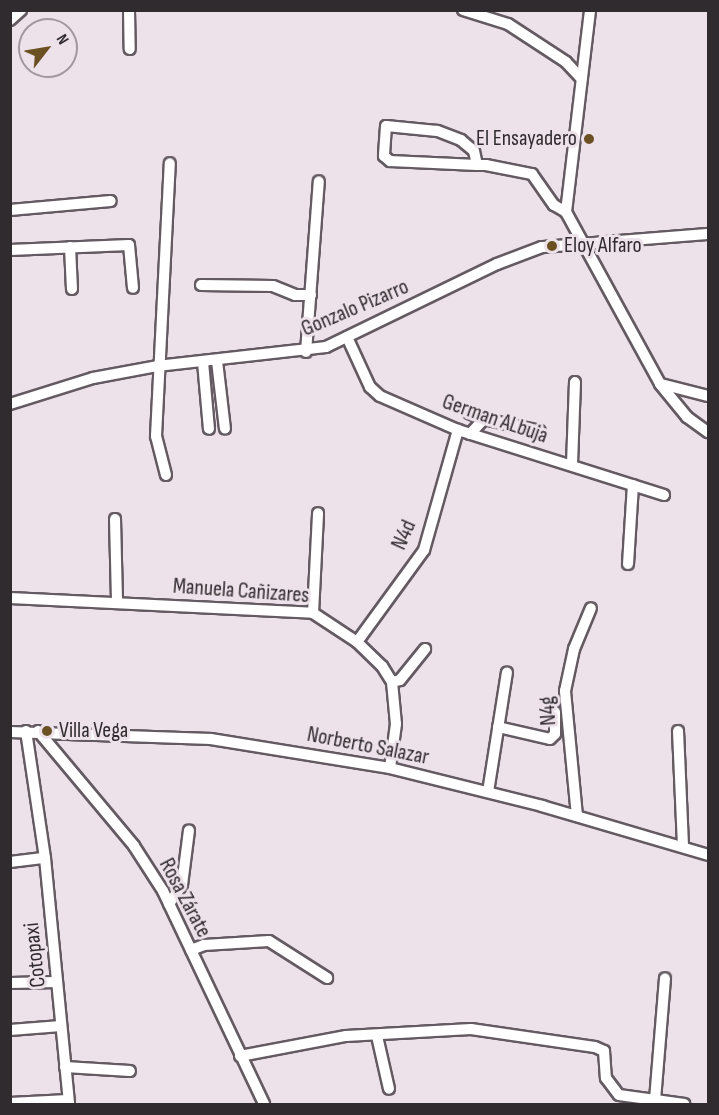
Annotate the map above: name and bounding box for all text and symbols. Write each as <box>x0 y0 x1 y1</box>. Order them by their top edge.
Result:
north arrow <box>18 18 78 78</box>
text: N <box>52 31 72 48</box>
place label: El Ensayadero <box>476 126 577 152</box>
marker: El Ensayadero <box>582 132 596 146</box>
place label: Eloy Alfaro <box>564 233 642 259</box>
marker: Eloy Alfaro <box>545 239 559 253</box>
street label: Gonzalo Pizarro <box>297 274 413 342</box>
street label: German ALbuja <box>439 389 551 449</box>
street label: N4d <box>386 516 422 554</box>
street label: Manuela Cañizares <box>172 573 310 609</box>
street label: N4g <box>534 696 562 726</box>
place label: Villa Vega <box>59 718 128 744</box>
street label: Norberto Salazar <box>305 721 431 771</box>
marker: Villa Vega <box>40 724 54 738</box>
street label: Rosa Zárate <box>153 854 217 942</box>
street label: Cotopaxi <box>18 921 52 989</box>

